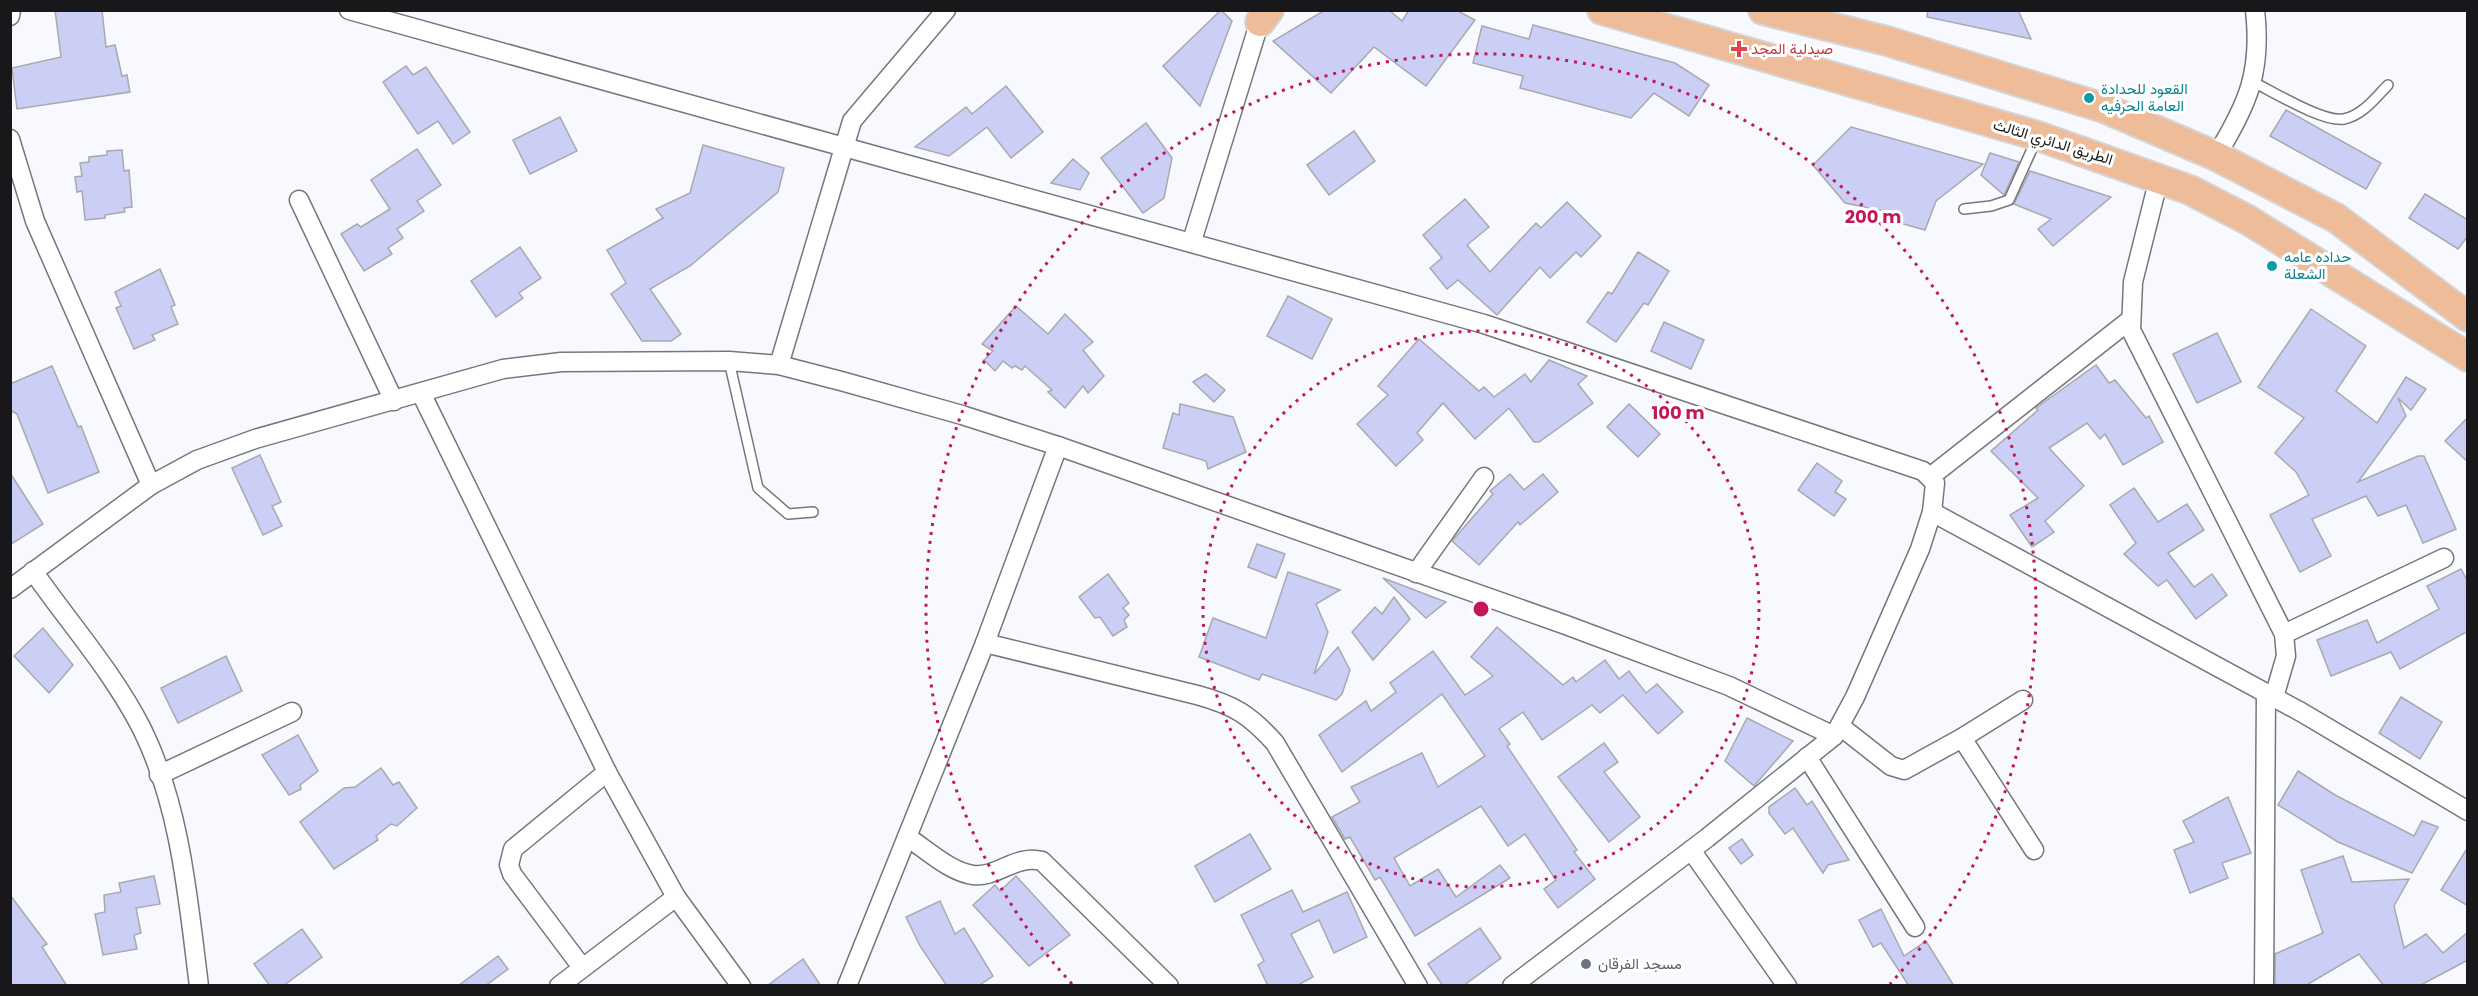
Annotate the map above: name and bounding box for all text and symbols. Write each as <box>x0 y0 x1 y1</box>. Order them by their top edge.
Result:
place label: صيدلية المجد <box>1751 38 1833 59</box>
marker: صيدلية المجد <box>1732 42 1746 56</box>
place label: القعود للحدادة العامة الحرفيه <box>2101 78 2188 116</box>
marker: القعود للحدادة العامة الحرفيه <box>2082 91 2096 105</box>
street label: الطريق الدائري الثالث <box>1990 113 2115 173</box>
text: 200 m <box>1845 204 1901 229</box>
place label: حداده عامه الشعلة <box>2284 246 2351 284</box>
marker: حداده عامه الشعلة <box>2265 259 2279 273</box>
text: 100 m <box>1651 400 1705 425</box>
centre of rings <box>1471 599 1491 619</box>
place label: مسجد الفرقان <box>1598 953 1682 974</box>
marker: مسجد الفرقان <box>1579 957 1593 971</box>

